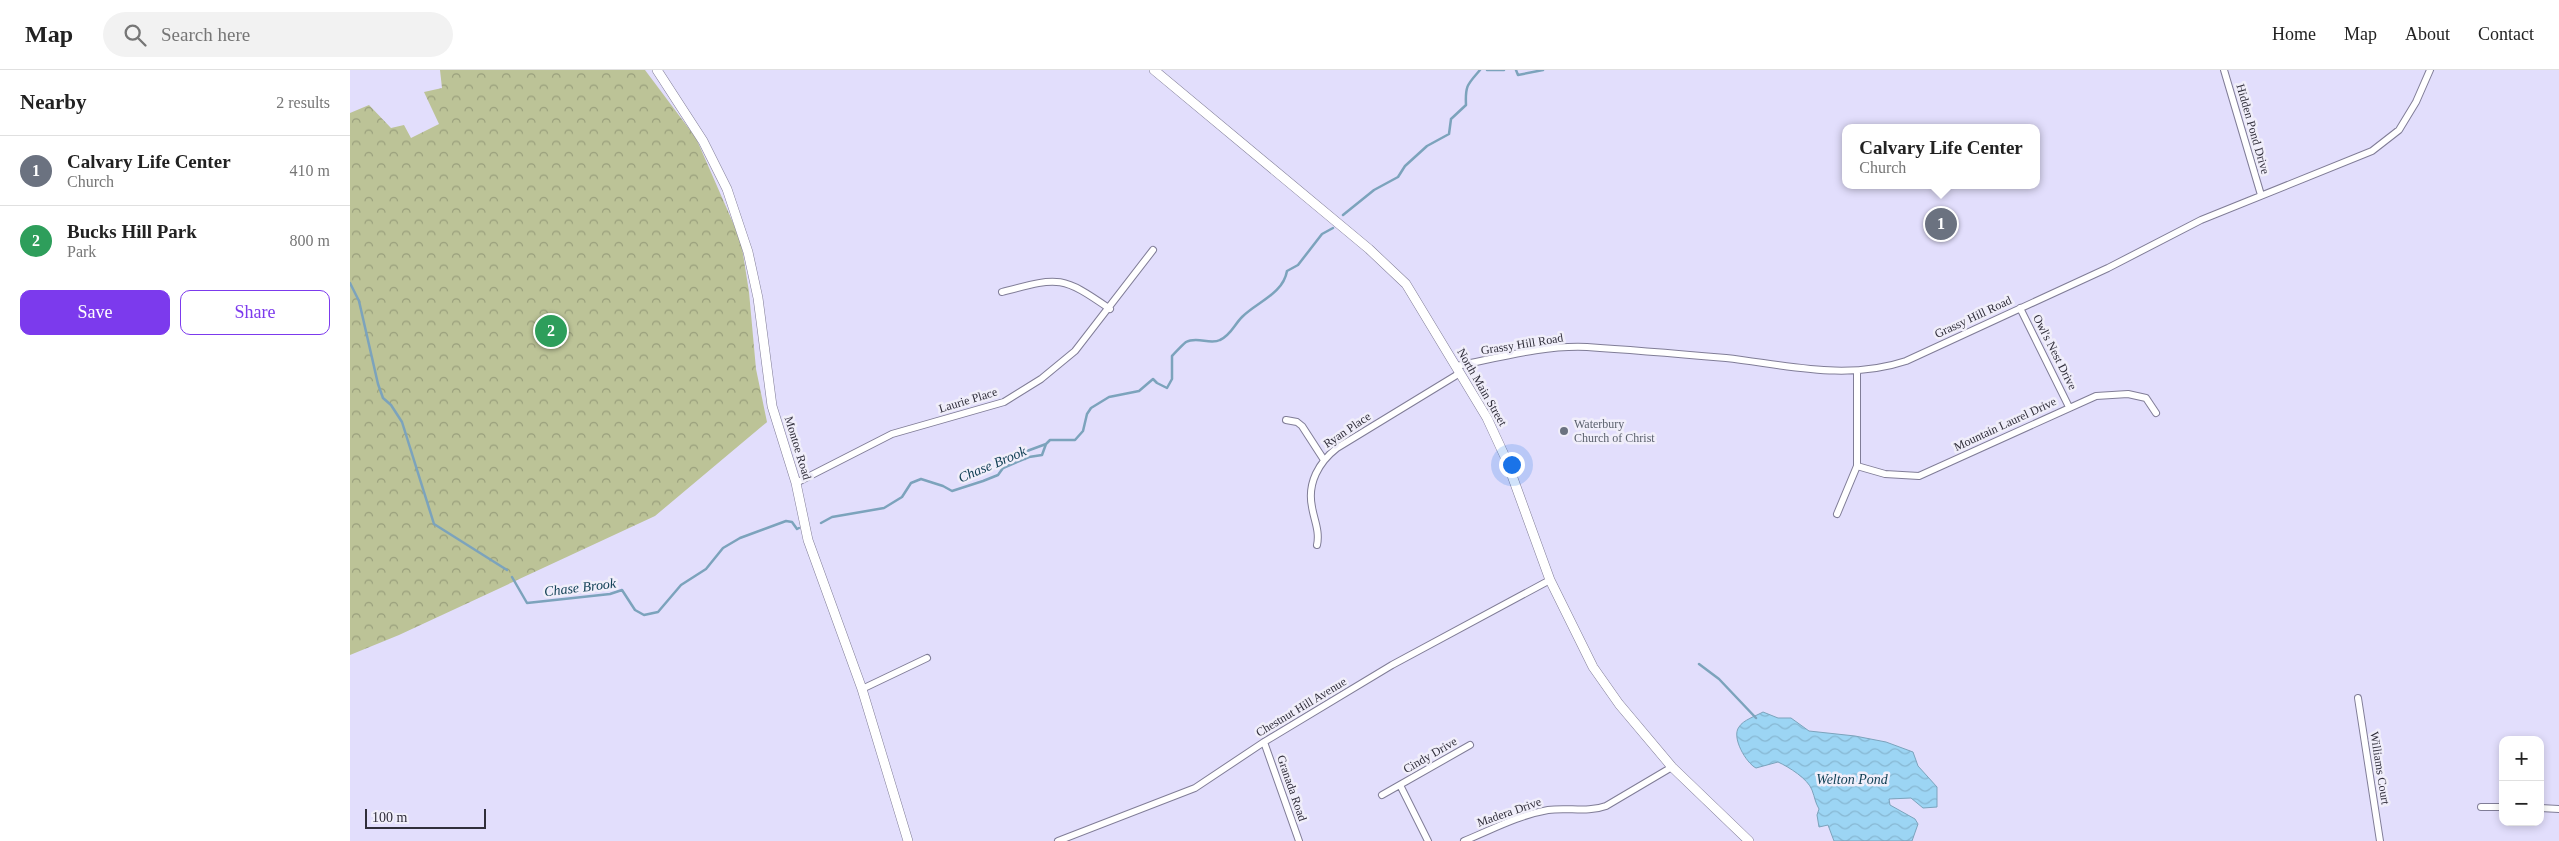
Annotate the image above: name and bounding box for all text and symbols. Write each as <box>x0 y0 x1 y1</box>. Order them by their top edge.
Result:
search box <box>103 12 453 57</box>
text: Map <box>25 21 73 47</box>
icon: search <box>121 21 149 49</box>
text: Search here <box>161 24 250 45</box>
text: Home <box>2272 24 2316 44</box>
text: Map <box>2344 24 2377 44</box>
text: About <box>2405 24 2450 44</box>
text: Contact <box>2478 24 2534 44</box>
street label: Hidden Pond Drive <box>2233 82 2273 176</box>
text: Nearby <box>20 90 87 114</box>
text: 2 results <box>276 94 330 111</box>
popup <box>1842 124 2040 189</box>
text: Calvary Life Center <box>1859 137 2023 158</box>
text: Calvary Life Center <box>67 151 231 172</box>
text: Church <box>1859 159 1906 176</box>
text: 1 <box>32 162 40 179</box>
text: 410 m <box>290 162 330 179</box>
text: Church <box>67 173 114 190</box>
pin: 1 <box>1925 205 1957 243</box>
text: Bucks Hill Park <box>67 221 197 242</box>
text: 2 <box>32 232 40 249</box>
text: 800 m <box>290 232 330 249</box>
text: Park <box>67 243 96 260</box>
button: Save <box>20 290 170 335</box>
button: Share <box>180 290 330 335</box>
street label: Grassy Hill Road <box>1932 293 2014 341</box>
pin: 2 <box>535 312 567 350</box>
street label: Owl's Nest Drive <box>2030 312 2080 392</box>
street label: Grassy Hill Road <box>1480 331 1564 357</box>
street label: North Main Street <box>1454 346 1510 429</box>
street label: Laurie Place <box>937 384 999 416</box>
street label: Mountain Laurel Drive <box>1952 394 2058 454</box>
street label: Ryan Place <box>1321 409 1373 451</box>
street label: Montoe Road <box>782 415 814 481</box>
place label: Waterbury Church of Christ <box>1574 417 1655 445</box>
marker: Waterbury Church of Christ <box>1558 425 1570 437</box>
water label: Chase Brook <box>956 443 1029 485</box>
your location <box>1499 452 1525 478</box>
water label: Chase Brook <box>543 576 618 599</box>
street label: Chestnut Hill Avenue <box>1253 674 1349 740</box>
street label: Williams Court <box>2367 730 2393 806</box>
street label: Cindy Drive <box>1401 734 1459 776</box>
map controls <box>2499 736 2544 826</box>
button: + <box>2499 736 2544 781</box>
street label: Granada Road <box>1274 753 1310 823</box>
water label: Welton Pond <box>1816 772 1889 787</box>
button: − <box>2499 781 2544 826</box>
street label: Madera Drive <box>1475 794 1543 830</box>
scale bar <box>365 806 486 829</box>
text: 100 m <box>372 810 407 825</box>

